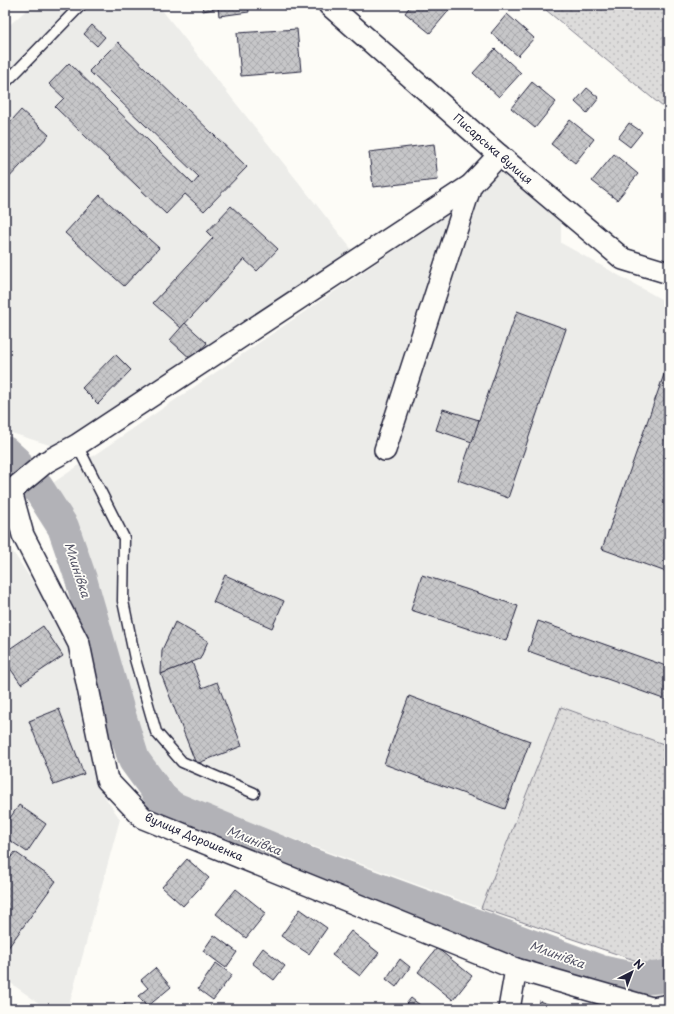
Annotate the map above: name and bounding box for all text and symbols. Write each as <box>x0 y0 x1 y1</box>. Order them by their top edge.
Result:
street label: Писарська вулиця <box>450 109 537 188</box>
water label: Млинівка <box>61 540 95 600</box>
street label: вулиця Дорошенка <box>142 808 246 865</box>
water label: Млинівка <box>225 821 285 859</box>
water label: Млинівка <box>527 936 588 972</box>
north arrow <box>612 952 652 992</box>
text: N <box>630 955 648 974</box>

